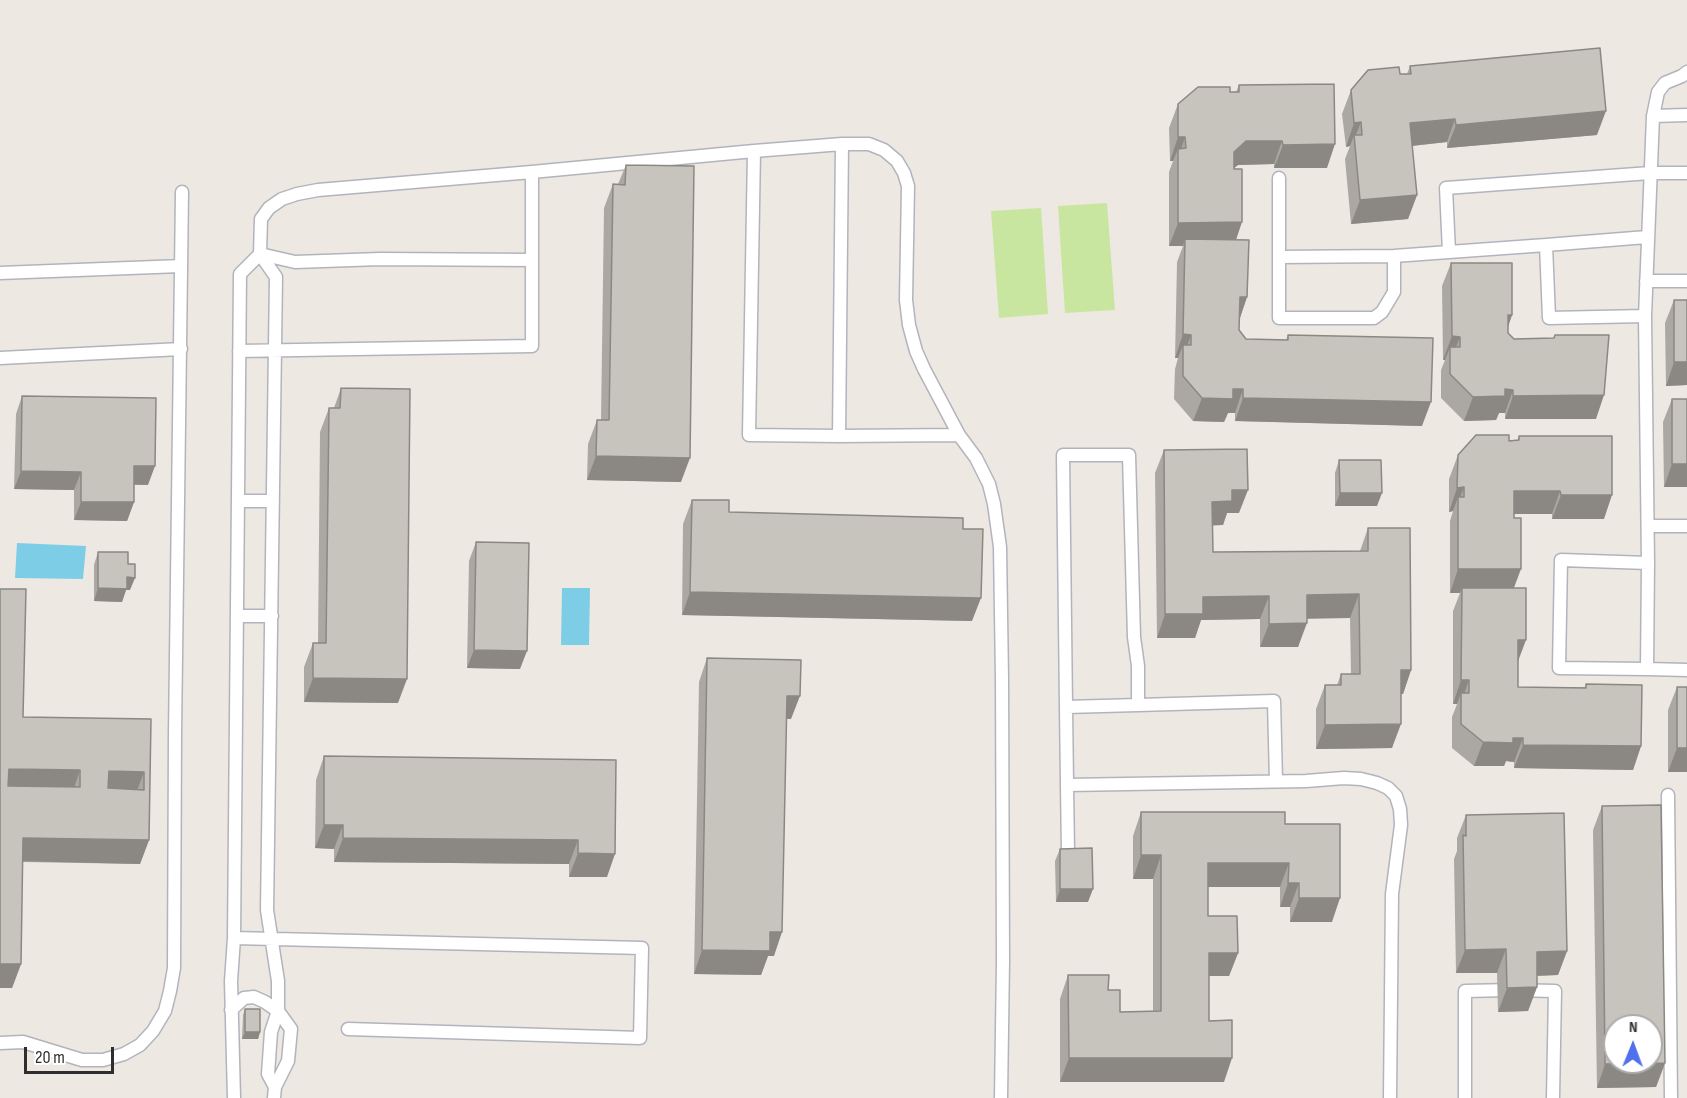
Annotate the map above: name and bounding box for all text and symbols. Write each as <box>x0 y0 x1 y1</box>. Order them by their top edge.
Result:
north arrow <box>1603 1014 1663 1074</box>
text: N <box>1629 1018 1638 1037</box>
scale bar <box>27 1035 117 1073</box>
text: 20 m <box>35 1047 65 1068</box>

